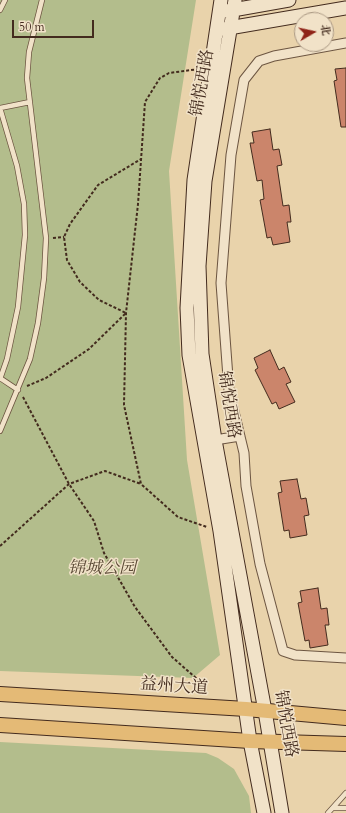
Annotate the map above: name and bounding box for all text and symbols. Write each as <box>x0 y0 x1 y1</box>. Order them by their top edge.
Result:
scale bar <box>14 12 96 38</box>
north arrow <box>294 12 334 52</box>
text: 50 m <box>19 19 45 35</box>
text: 北 <box>317 24 334 37</box>
street label: 锦悦西路 <box>187 48 219 118</box>
street label: 锦悦西路 <box>213 370 243 440</box>
park label: 锦城公园 <box>68 559 136 579</box>
street label: 益州大道 <box>139 674 209 700</box>
street label: 锦悦西路 <box>269 689 301 759</box>

